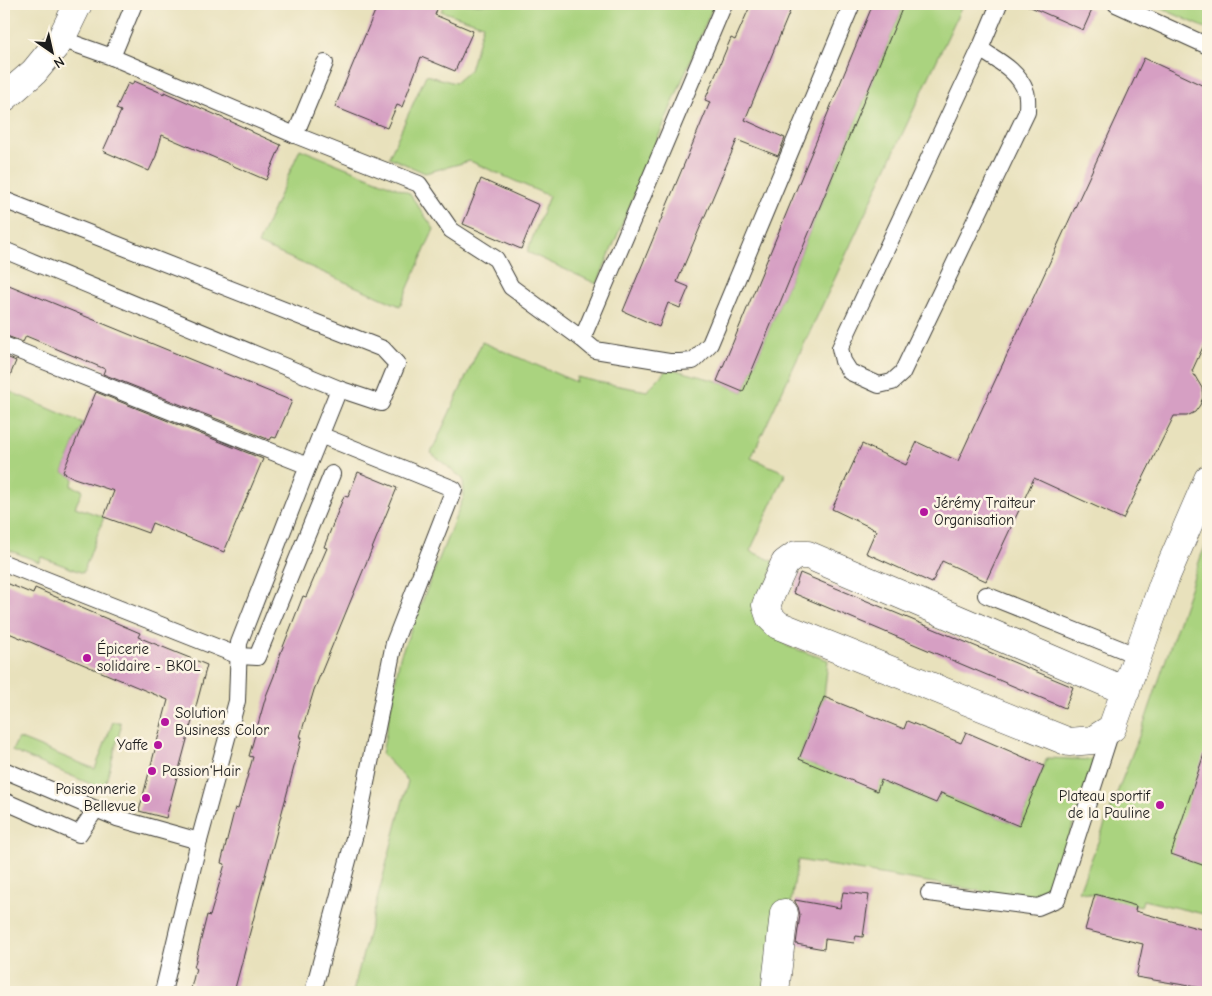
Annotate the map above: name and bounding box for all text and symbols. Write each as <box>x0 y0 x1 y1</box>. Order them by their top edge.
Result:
north arrow <box>28 28 78 78</box>
text: N <box>50 53 68 72</box>
place label: Jérémy Traiteur Organisation <box>934 494 1035 529</box>
marker: Jérémy Traiteur Organisation <box>918 506 930 518</box>
place label: Épicerie solidaire - BKOL <box>97 639 201 675</box>
marker: Épicerie solidaire - BKOL <box>81 652 93 664</box>
place label: Solution Business Color <box>175 704 269 739</box>
marker: Solution Business Color <box>159 716 171 728</box>
place label: Yaffe <box>117 736 148 754</box>
marker: Yaffe <box>152 739 164 751</box>
place label: Passion'Hair <box>162 762 241 780</box>
marker: Passion'Hair <box>146 765 158 777</box>
place label: Poissonnerie Bellevue <box>56 780 136 815</box>
place label: Plateau sportif de la Pauline <box>1059 787 1151 822</box>
marker: Poissonnerie Bellevue <box>140 792 152 804</box>
marker: Plateau sportif de la Pauline <box>1154 799 1166 811</box>

